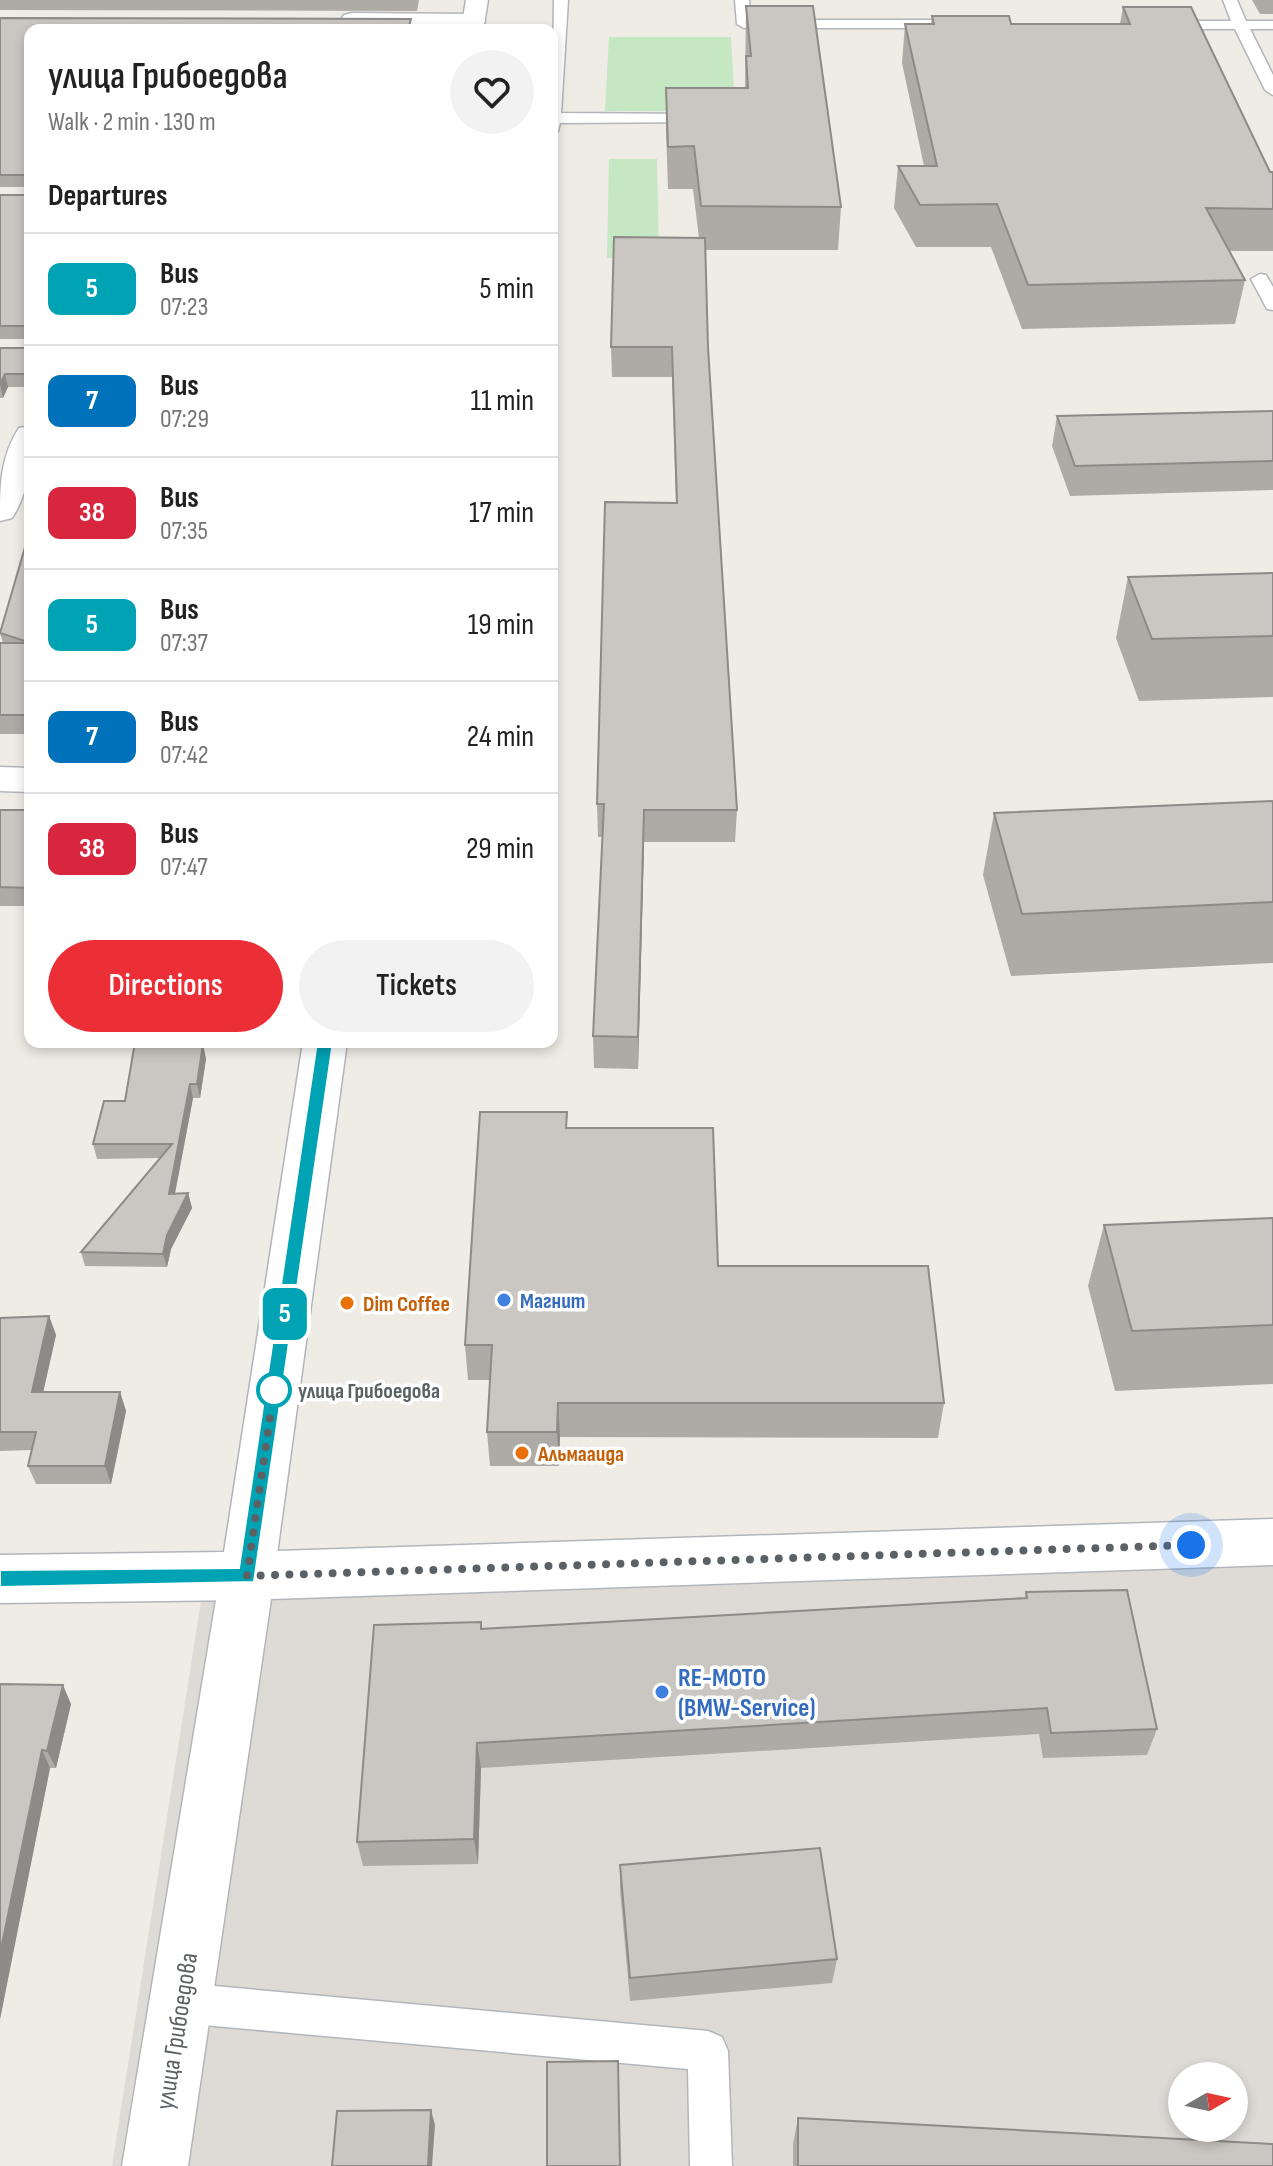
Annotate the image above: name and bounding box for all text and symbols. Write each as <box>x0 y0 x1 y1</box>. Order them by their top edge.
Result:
button: heart <box>450 50 534 134</box>
text: улица Грибоедова <box>48 54 288 99</box>
text: Walk · 2 min · 130 m <box>48 107 216 138</box>
text: Departures <box>48 178 168 214</box>
text: Bus <box>160 256 199 292</box>
text: 5 min <box>480 271 534 307</box>
text: 5 <box>86 272 98 305</box>
text: 07:23 <box>160 292 208 323</box>
text: Bus <box>160 368 199 404</box>
text: 11 min <box>471 383 534 419</box>
text: 7 <box>86 384 98 417</box>
text: 07:29 <box>160 404 209 435</box>
text: Bus <box>160 480 199 516</box>
text: 17 min <box>469 495 534 531</box>
text: 38 <box>79 496 105 529</box>
text: 07:35 <box>160 516 208 547</box>
text: Bus <box>160 592 199 628</box>
text: 19 min <box>468 607 534 643</box>
text: 5 <box>86 608 98 641</box>
text: 07:37 <box>160 628 208 659</box>
text: Bus <box>160 704 199 740</box>
text: 24 min <box>467 719 534 755</box>
text: 7 <box>86 720 98 753</box>
text: 07:42 <box>160 740 208 771</box>
text: Bus <box>160 816 199 852</box>
text: 29 min <box>466 831 534 867</box>
text: 38 <box>79 832 105 865</box>
text: 07:47 <box>160 852 208 883</box>
button: Directions <box>48 940 283 1032</box>
button: Tickets <box>299 940 534 1032</box>
line badge: 5 <box>259 1288 311 1340</box>
place label: Магнит <box>520 1288 585 1315</box>
place label: Dim Coffee <box>363 1291 450 1318</box>
marker: Магнит <box>495 1291 513 1309</box>
marker: Dim Coffee <box>338 1294 356 1312</box>
text: 5 <box>279 1297 291 1330</box>
marker: улица Грибоедова <box>257 1373 291 1407</box>
place label: улица Грибоедова <box>298 1378 440 1405</box>
place label: Альмааида <box>537 1441 624 1468</box>
marker: Альмааида <box>513 1444 531 1462</box>
your location <box>1171 1525 1211 1565</box>
place label: RE-MOTO (BMW-Service) <box>678 1663 815 1724</box>
marker: RE-MOTO (BMW-Service) <box>653 1683 671 1701</box>
street label: улица Грибоедова <box>150 1951 205 2112</box>
north arrow <box>1168 2062 1248 2142</box>
map controls <box>1168 2062 1248 2142</box>

